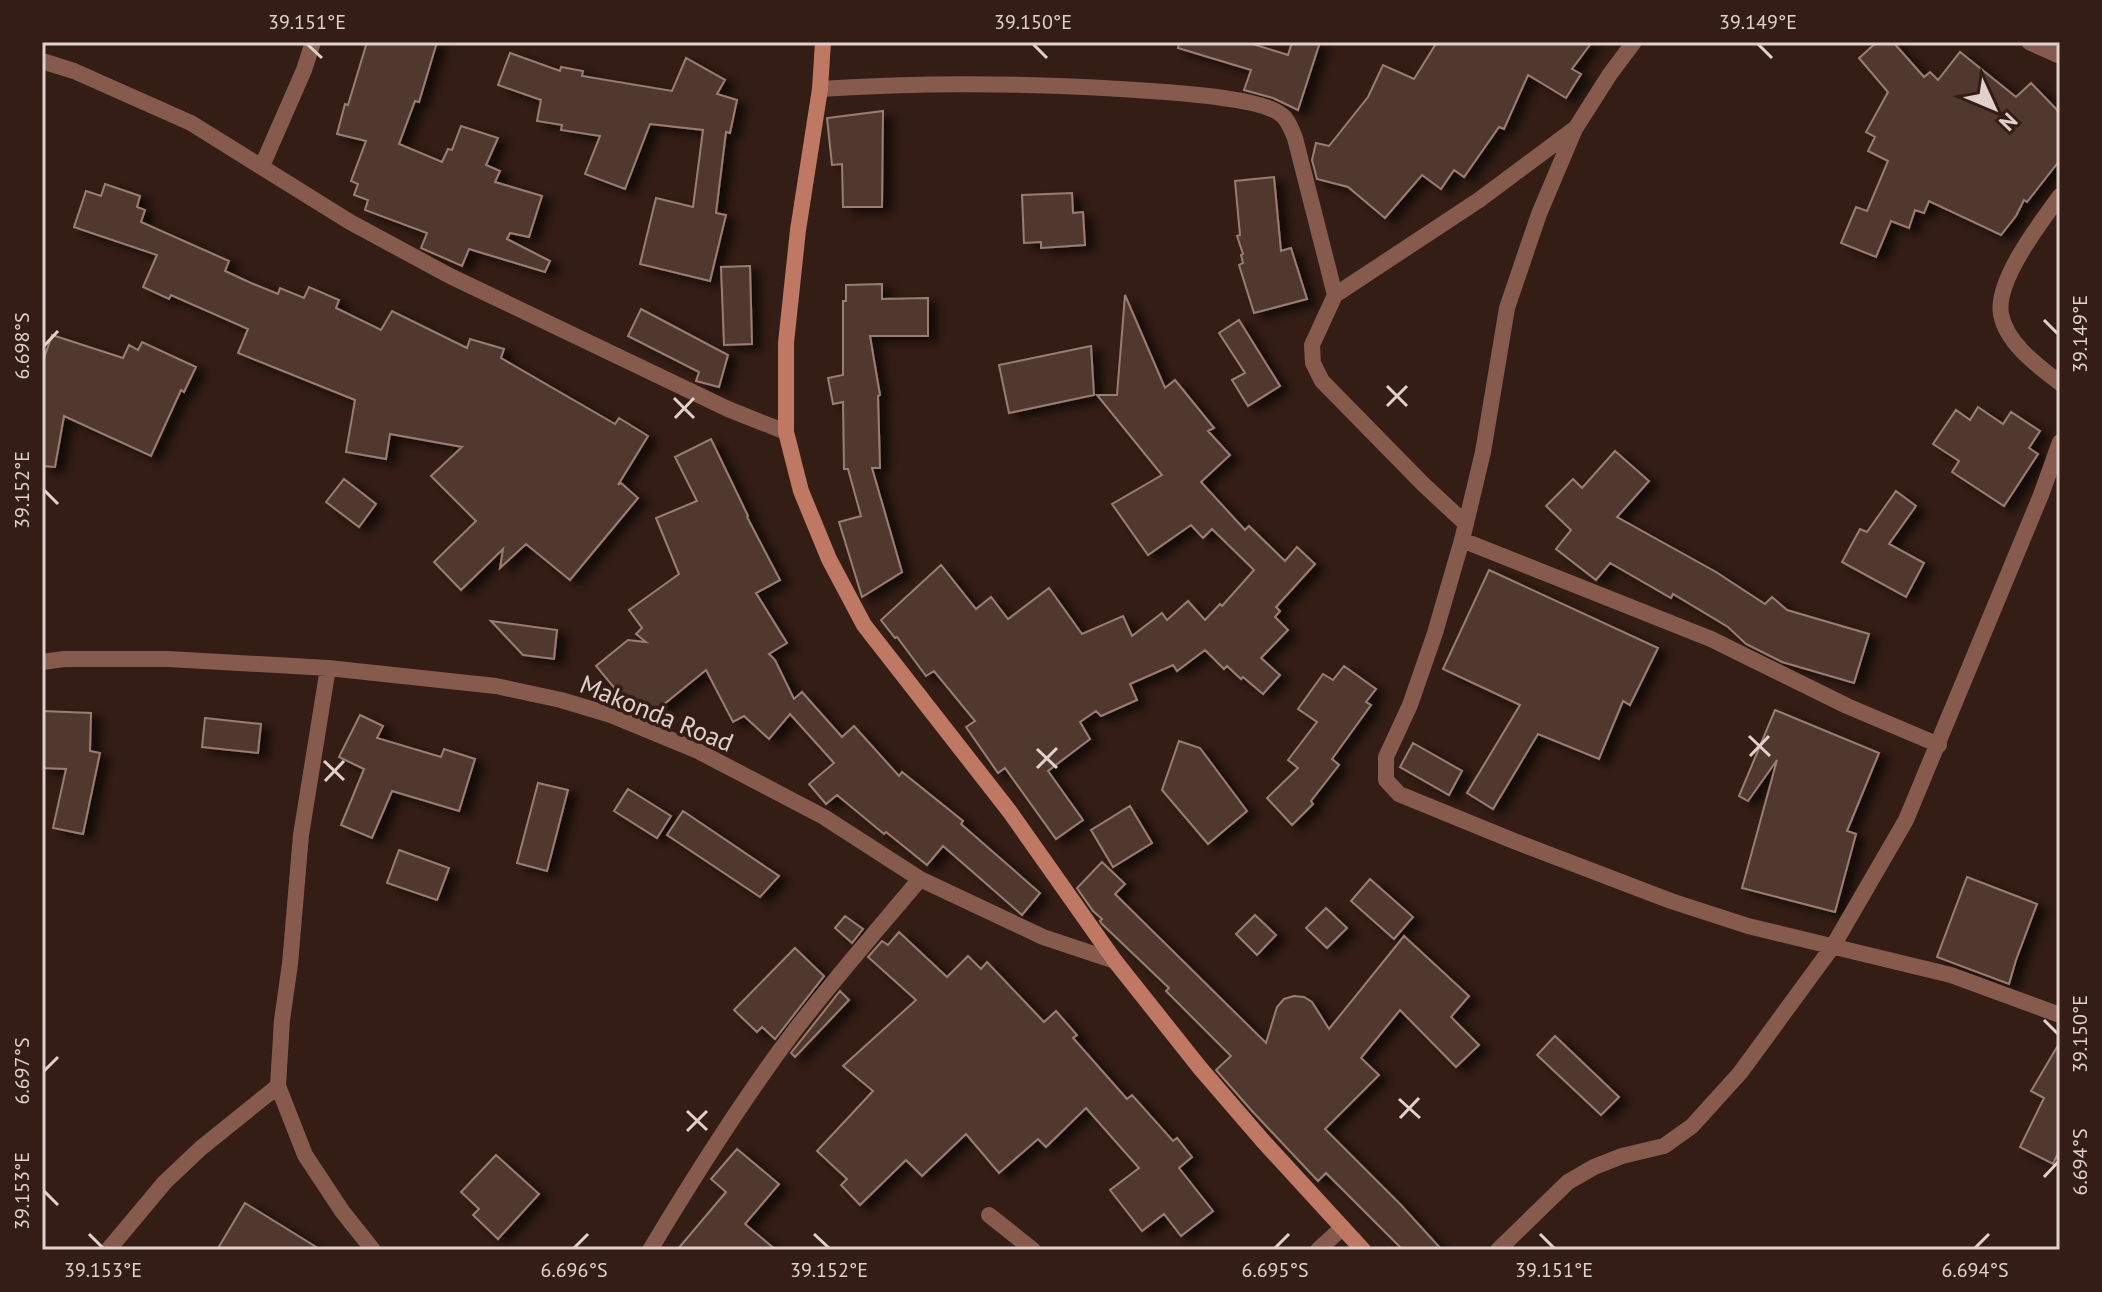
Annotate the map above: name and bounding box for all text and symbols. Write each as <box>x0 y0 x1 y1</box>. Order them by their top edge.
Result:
text: 39.151°E <box>268 9 346 35</box>
text: 39.150°E <box>994 9 1072 35</box>
text: 39.149°E <box>1719 9 1797 35</box>
north arrow <box>1954 68 2034 148</box>
text: N <box>1993 107 2023 137</box>
text: 39.149°E <box>2067 295 2093 373</box>
text: 6.698°S <box>9 313 35 380</box>
text: 39.152°E <box>9 451 35 529</box>
street label: Makonda Road <box>575 667 739 759</box>
text: 39.150°E <box>2067 995 2093 1073</box>
text: 6.697°S <box>9 1038 35 1105</box>
text: 6.694°S <box>2067 1129 2093 1196</box>
text: 39.153°E <box>9 1152 35 1230</box>
text: 39.153°E <box>64 1257 142 1283</box>
text: 6.696°S <box>541 1257 608 1283</box>
text: 39.152°E <box>790 1257 868 1283</box>
text: 6.695°S <box>1242 1257 1309 1283</box>
text: 39.151°E <box>1515 1257 1593 1283</box>
text: 6.694°S <box>1942 1257 2009 1283</box>

